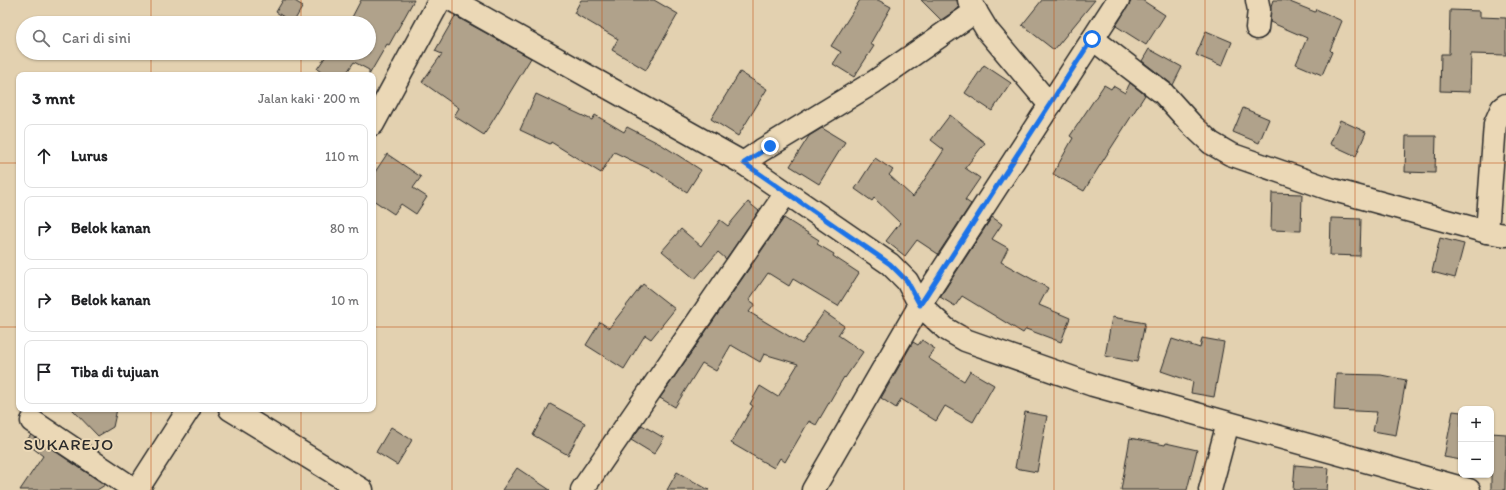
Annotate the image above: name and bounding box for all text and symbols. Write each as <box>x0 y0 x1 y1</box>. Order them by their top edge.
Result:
search box <box>16 16 376 60</box>
icon: search <box>30 27 52 49</box>
text: Cari di sini <box>62 29 131 47</box>
route start <box>1083 30 1101 48</box>
text: 3 mnt <box>32 88 75 108</box>
text: Jalan kaki · 200 m <box>258 91 360 106</box>
route end <box>761 137 779 155</box>
icon: ahead <box>33 145 55 167</box>
text: Lurus <box>71 147 108 165</box>
text: 110 m <box>325 149 359 164</box>
icon: right <box>33 217 55 239</box>
text: Belok kanan <box>71 219 151 237</box>
text: 80 m <box>330 221 359 236</box>
icon: right <box>33 289 55 311</box>
text: Belok kanan <box>71 291 151 309</box>
text: 10 m <box>331 293 359 308</box>
icon: arrive <box>33 361 55 383</box>
text: Tiba di tujuan <box>71 363 159 381</box>
map controls <box>1458 406 1494 478</box>
button: + <box>1458 406 1494 442</box>
district label: SUKAREJO <box>24 434 114 454</box>
button: − <box>1458 442 1494 478</box>

